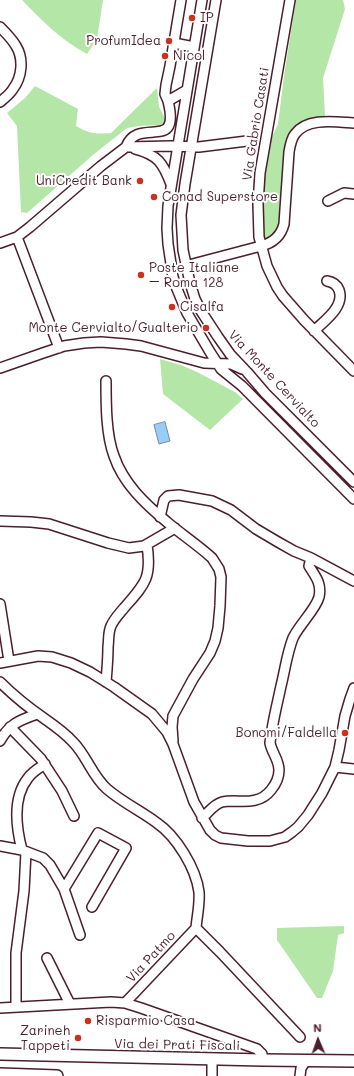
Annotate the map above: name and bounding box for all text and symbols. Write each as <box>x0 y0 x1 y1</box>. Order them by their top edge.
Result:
place label: IP <box>200 10 214 26</box>
marker: IP <box>187 13 197 23</box>
place label: ProfumIdea <box>86 33 161 49</box>
marker: ProfumIdea <box>164 36 174 46</box>
place label: Nicol <box>173 48 205 64</box>
marker: Nicol <box>160 51 170 61</box>
street label: Via Gabrio Casati <box>239 66 273 182</box>
place label: UniCredit Bank <box>36 173 132 189</box>
marker: UniCredit Bank <box>135 176 145 186</box>
place label: Conad Superstore <box>162 189 278 205</box>
marker: Conad Superstore <box>149 192 159 202</box>
place label: Poste Italiane – Roma 128 <box>149 260 239 291</box>
marker: Poste Italiane – Roma 128 <box>136 270 146 280</box>
place label: Cisalfa <box>180 299 224 315</box>
marker: Cisalfa <box>167 302 177 312</box>
place label: Monte Cervialto/Gualterio <box>28 320 198 336</box>
marker: Monte Cervialto/Gualterio <box>201 323 211 333</box>
street label: Via Monte Cervialto <box>225 327 323 431</box>
place label: Bonomi/Faldella <box>236 725 337 741</box>
marker: Bonomi/Faldella <box>340 728 350 738</box>
street label: Via Patmo <box>123 928 179 986</box>
place label: Risparmio Casa <box>96 1013 195 1029</box>
marker: Risparmio Casa <box>83 1016 93 1026</box>
north arrow <box>298 1020 338 1060</box>
text: N <box>313 1020 322 1035</box>
place label: Zarineh Tappeti <box>20 1023 70 1054</box>
marker: Zarineh Tappeti <box>73 1033 83 1043</box>
street label: Via dei Prati Fiscali <box>114 1036 240 1054</box>

